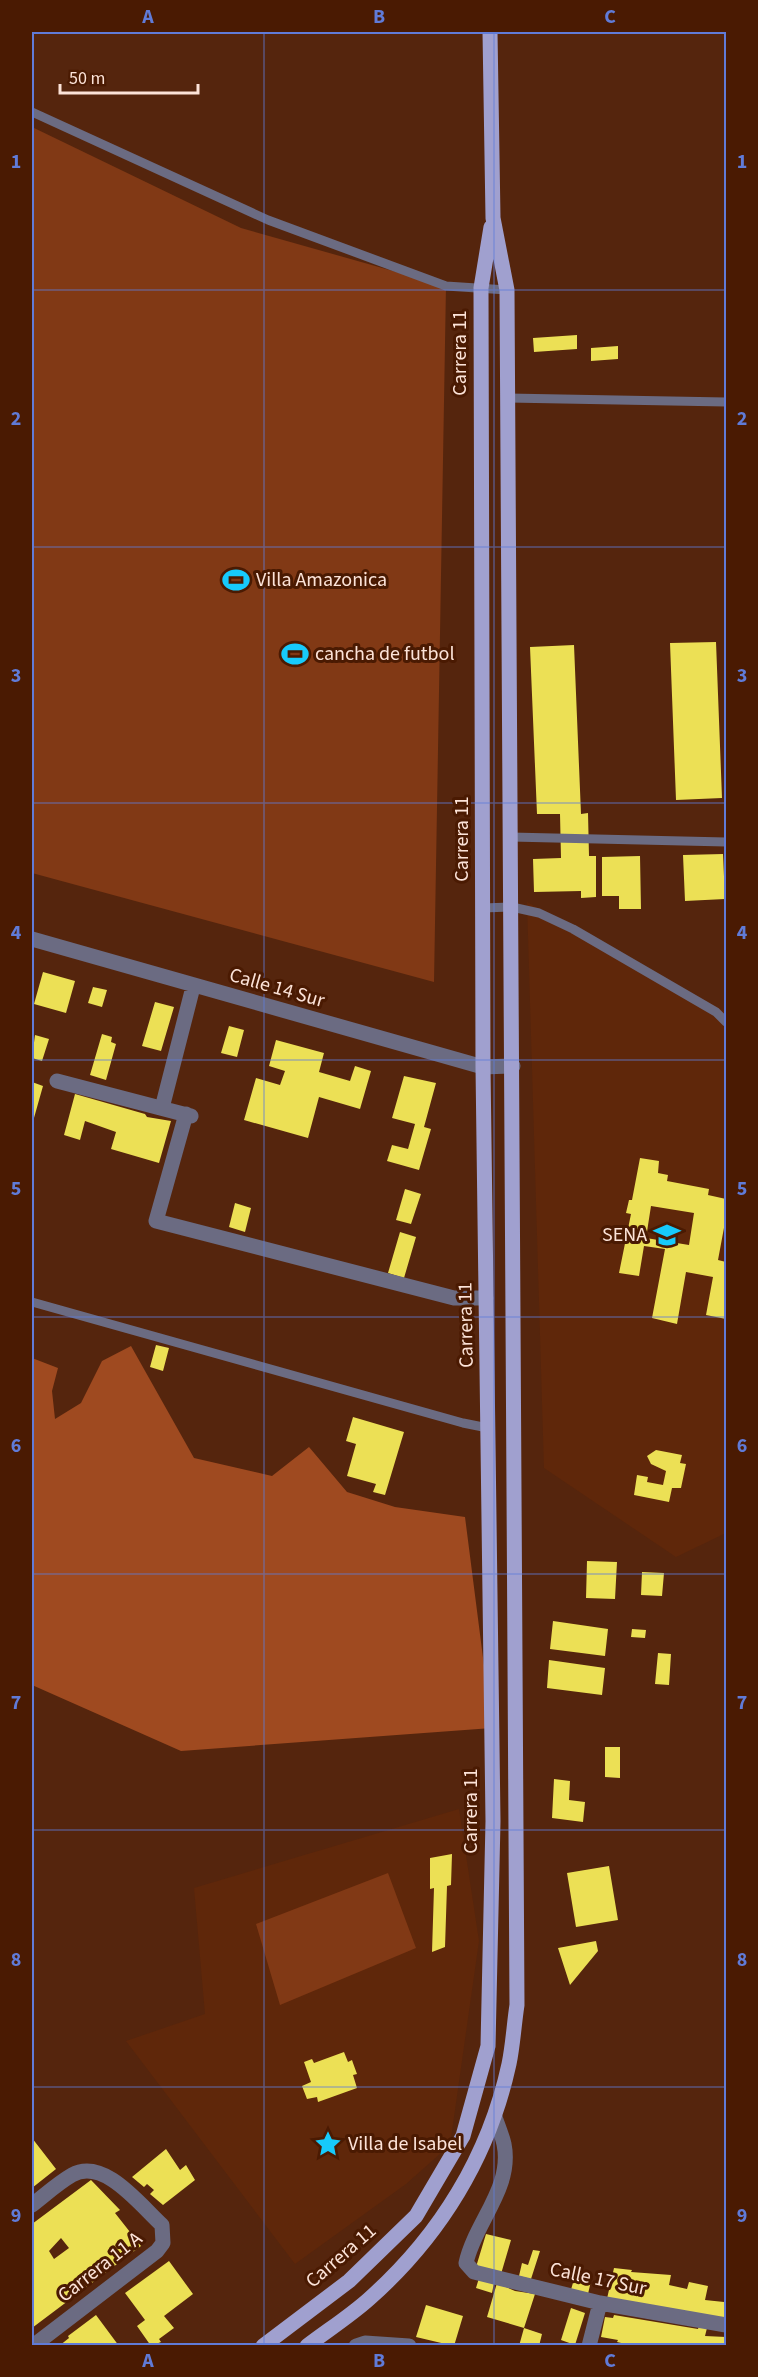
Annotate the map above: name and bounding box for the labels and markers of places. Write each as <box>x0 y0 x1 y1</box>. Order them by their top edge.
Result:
sports icon: Villa Amazonica <box>221 565 251 595</box>
place label: Villa Amazonica <box>256 566 387 594</box>
sports icon: cancha de futbol <box>280 639 310 669</box>
place label: cancha de futbol <box>315 640 455 668</box>
school or university icon: SENA <box>652 1220 682 1250</box>
place label: SENA <box>602 1221 647 1249</box>
place icon: Villa de Isabel <box>313 2129 343 2159</box>
place label: Villa de Isabel <box>348 2130 462 2158</box>

